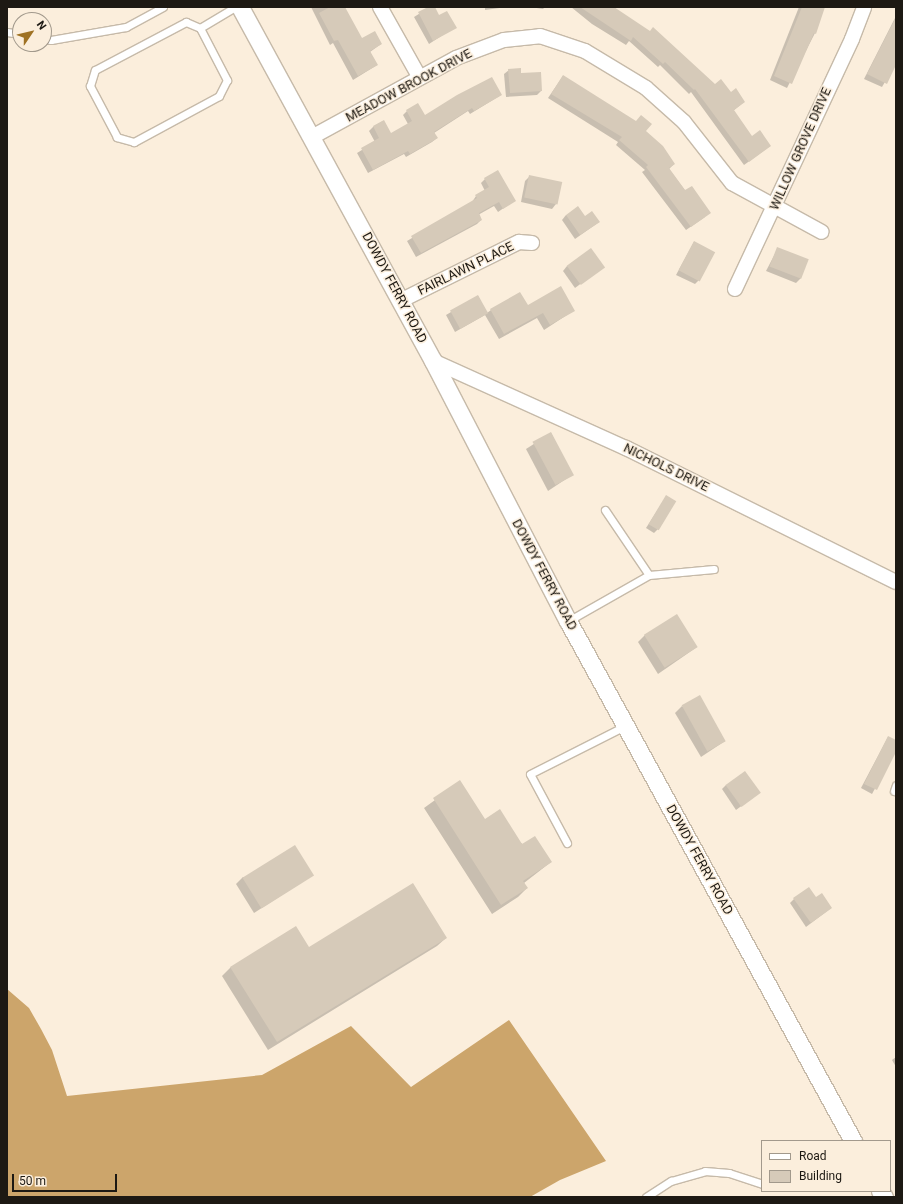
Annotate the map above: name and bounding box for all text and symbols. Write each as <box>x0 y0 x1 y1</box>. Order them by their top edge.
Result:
north arrow <box>12 12 52 52</box>
text: N <box>34 18 49 32</box>
street label: MEADOW BROOK DRIVE <box>343 46 475 126</box>
street label: WILLOW GROVE DRIVE <box>767 85 835 213</box>
street label: DOWDY FERRY ROAD <box>358 230 430 346</box>
street label: FAIRLAWN PLACE <box>415 239 517 299</box>
street label: NICHOLS DRIVE <box>621 441 711 495</box>
street label: DOWDY FERRY ROAD <box>508 517 580 633</box>
street label: DOWDY FERRY ROAD <box>662 802 736 918</box>
legend <box>761 1140 891 1192</box>
text: Road <box>799 1149 827 1163</box>
scale bar <box>14 1166 119 1192</box>
text: Building <box>799 1169 842 1183</box>
text: 50 m <box>19 1174 46 1188</box>

